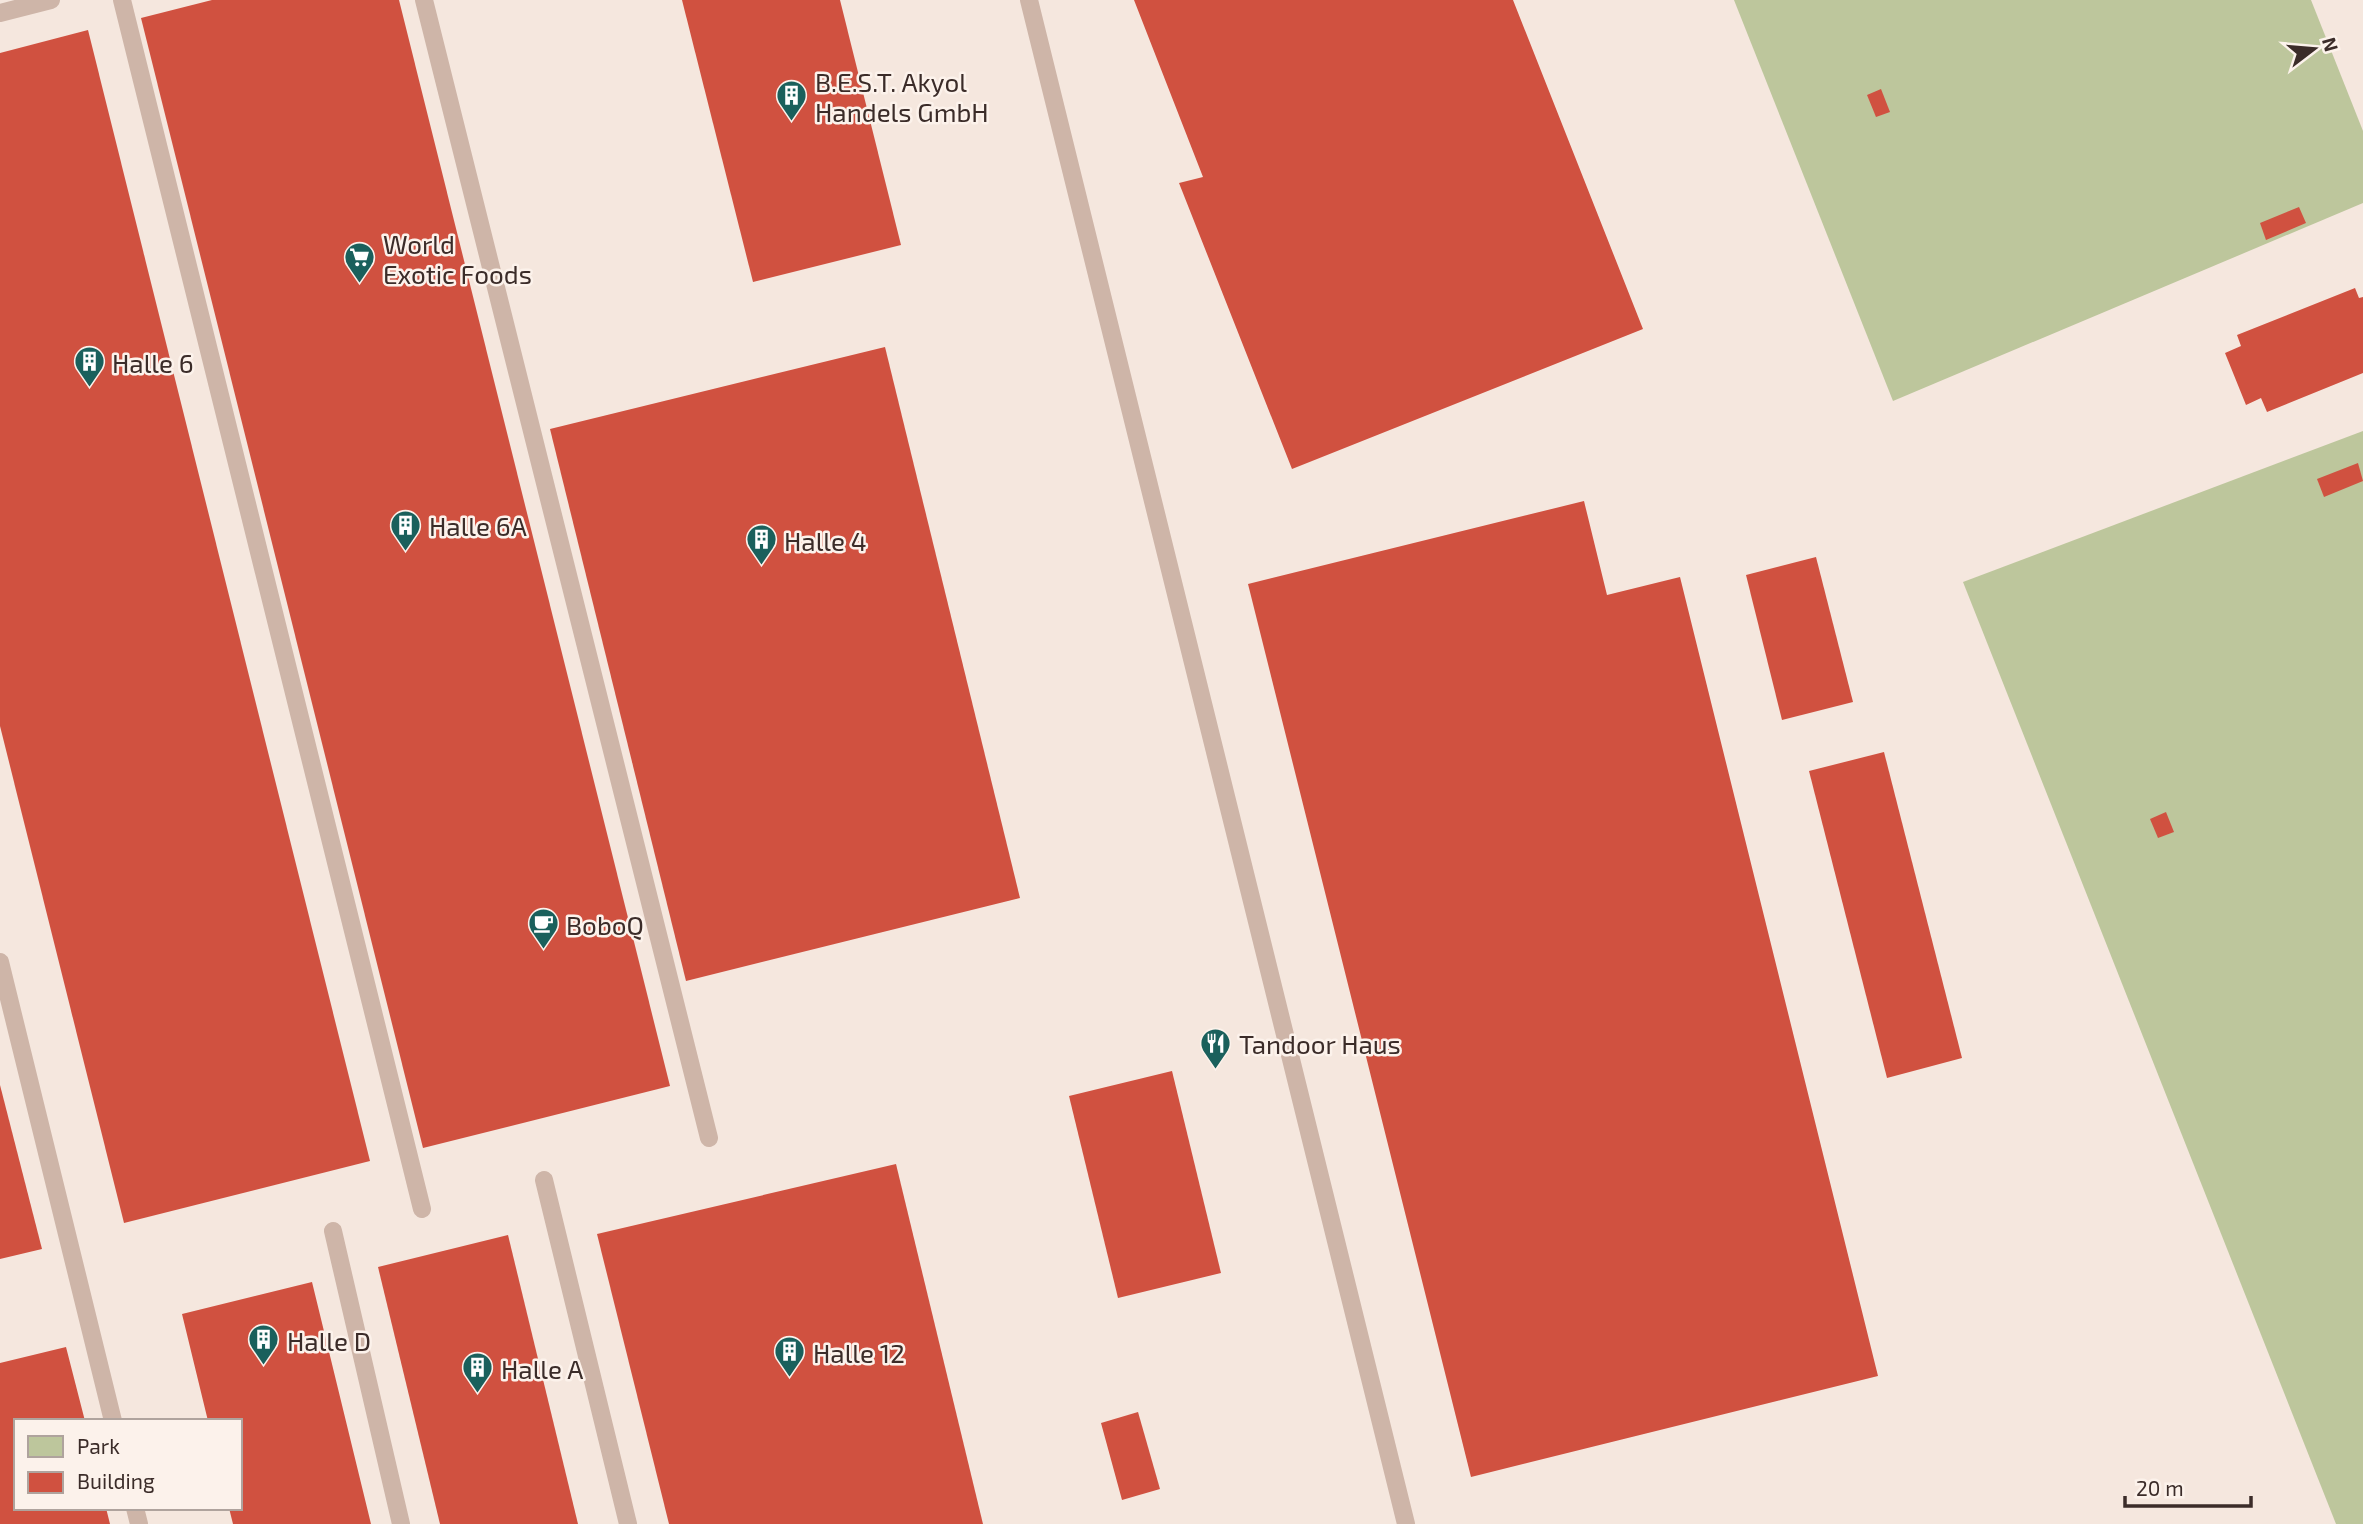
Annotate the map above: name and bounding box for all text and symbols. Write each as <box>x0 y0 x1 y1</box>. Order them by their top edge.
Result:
north arrow <box>2279 14 2349 84</box>
text: N <box>2318 34 2344 54</box>
place label: B.E.S.T. Akyol Handels GmbH <box>815 66 989 127</box>
building icon: B.E.S.T. Akyol Handels GmbH <box>775 79 809 123</box>
place label: World Exotic Foods <box>383 228 532 289</box>
supermarket icon: World Exotic Foods <box>343 241 377 285</box>
building icon: Halle 6 <box>72 345 106 389</box>
place label: Halle 6 <box>112 347 194 378</box>
building icon: Halle 6A <box>389 508 423 552</box>
place label: Halle 6A <box>429 510 527 541</box>
building icon: Halle 4 <box>744 523 778 567</box>
place label: Halle 4 <box>784 525 867 556</box>
cafe icon: BoboQ <box>526 907 560 951</box>
place label: BoboQ <box>566 909 644 940</box>
restaurant icon: Tandoor Haus <box>1199 1026 1233 1070</box>
place label: Tandoor Haus <box>1239 1028 1401 1059</box>
building icon: Halle D <box>247 1323 281 1367</box>
place label: Halle D <box>287 1325 371 1356</box>
building icon: Halle 12 <box>773 1335 807 1379</box>
place label: Halle 12 <box>813 1337 905 1368</box>
building icon: Halle A <box>461 1351 495 1395</box>
place label: Halle A <box>501 1353 583 1384</box>
legend <box>14 1419 242 1510</box>
text: Park <box>77 1433 120 1458</box>
scale bar <box>2125 1464 2251 1508</box>
text: Building <box>77 1468 155 1493</box>
text: 20 m <box>2136 1475 2184 1500</box>

